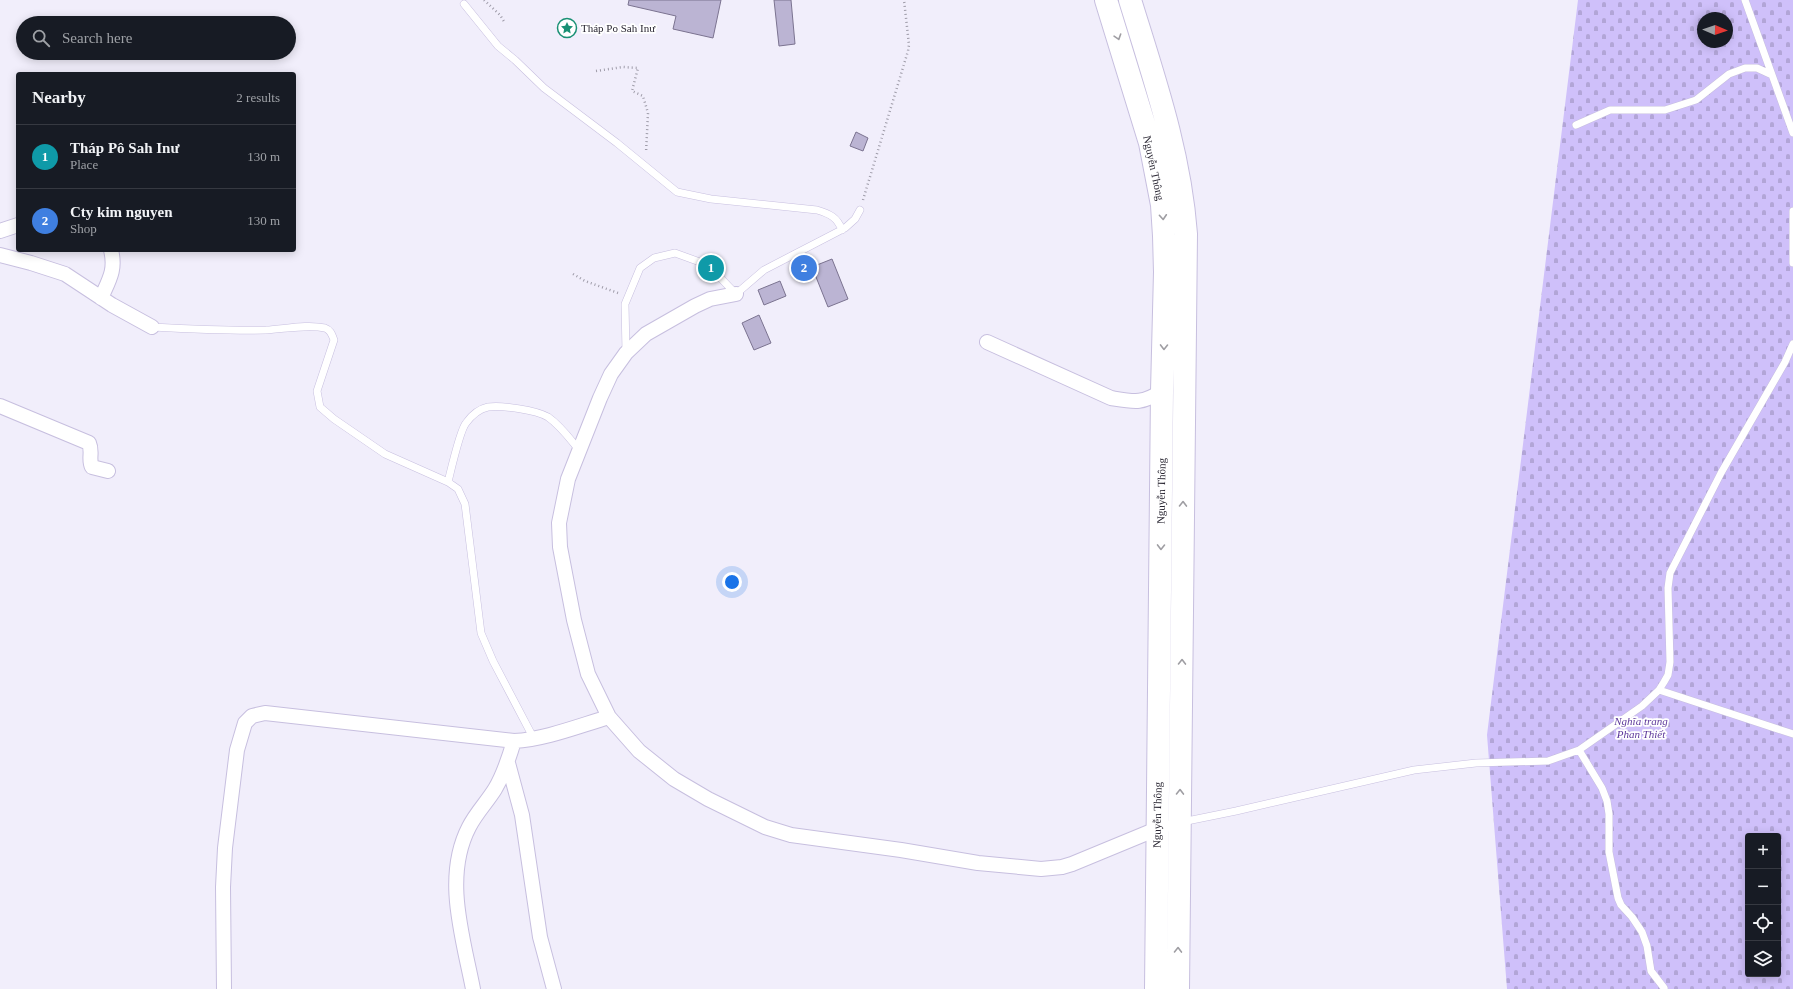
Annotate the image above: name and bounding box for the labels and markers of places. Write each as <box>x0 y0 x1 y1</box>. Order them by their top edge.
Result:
place icon: Tháp Po Sah Inư <box>556 17 578 39</box>
place label: Tháp Po Sah Inư <box>581 22 656 34</box>
pin: 1 <box>698 253 724 283</box>
pin: 2 <box>791 253 817 283</box>

